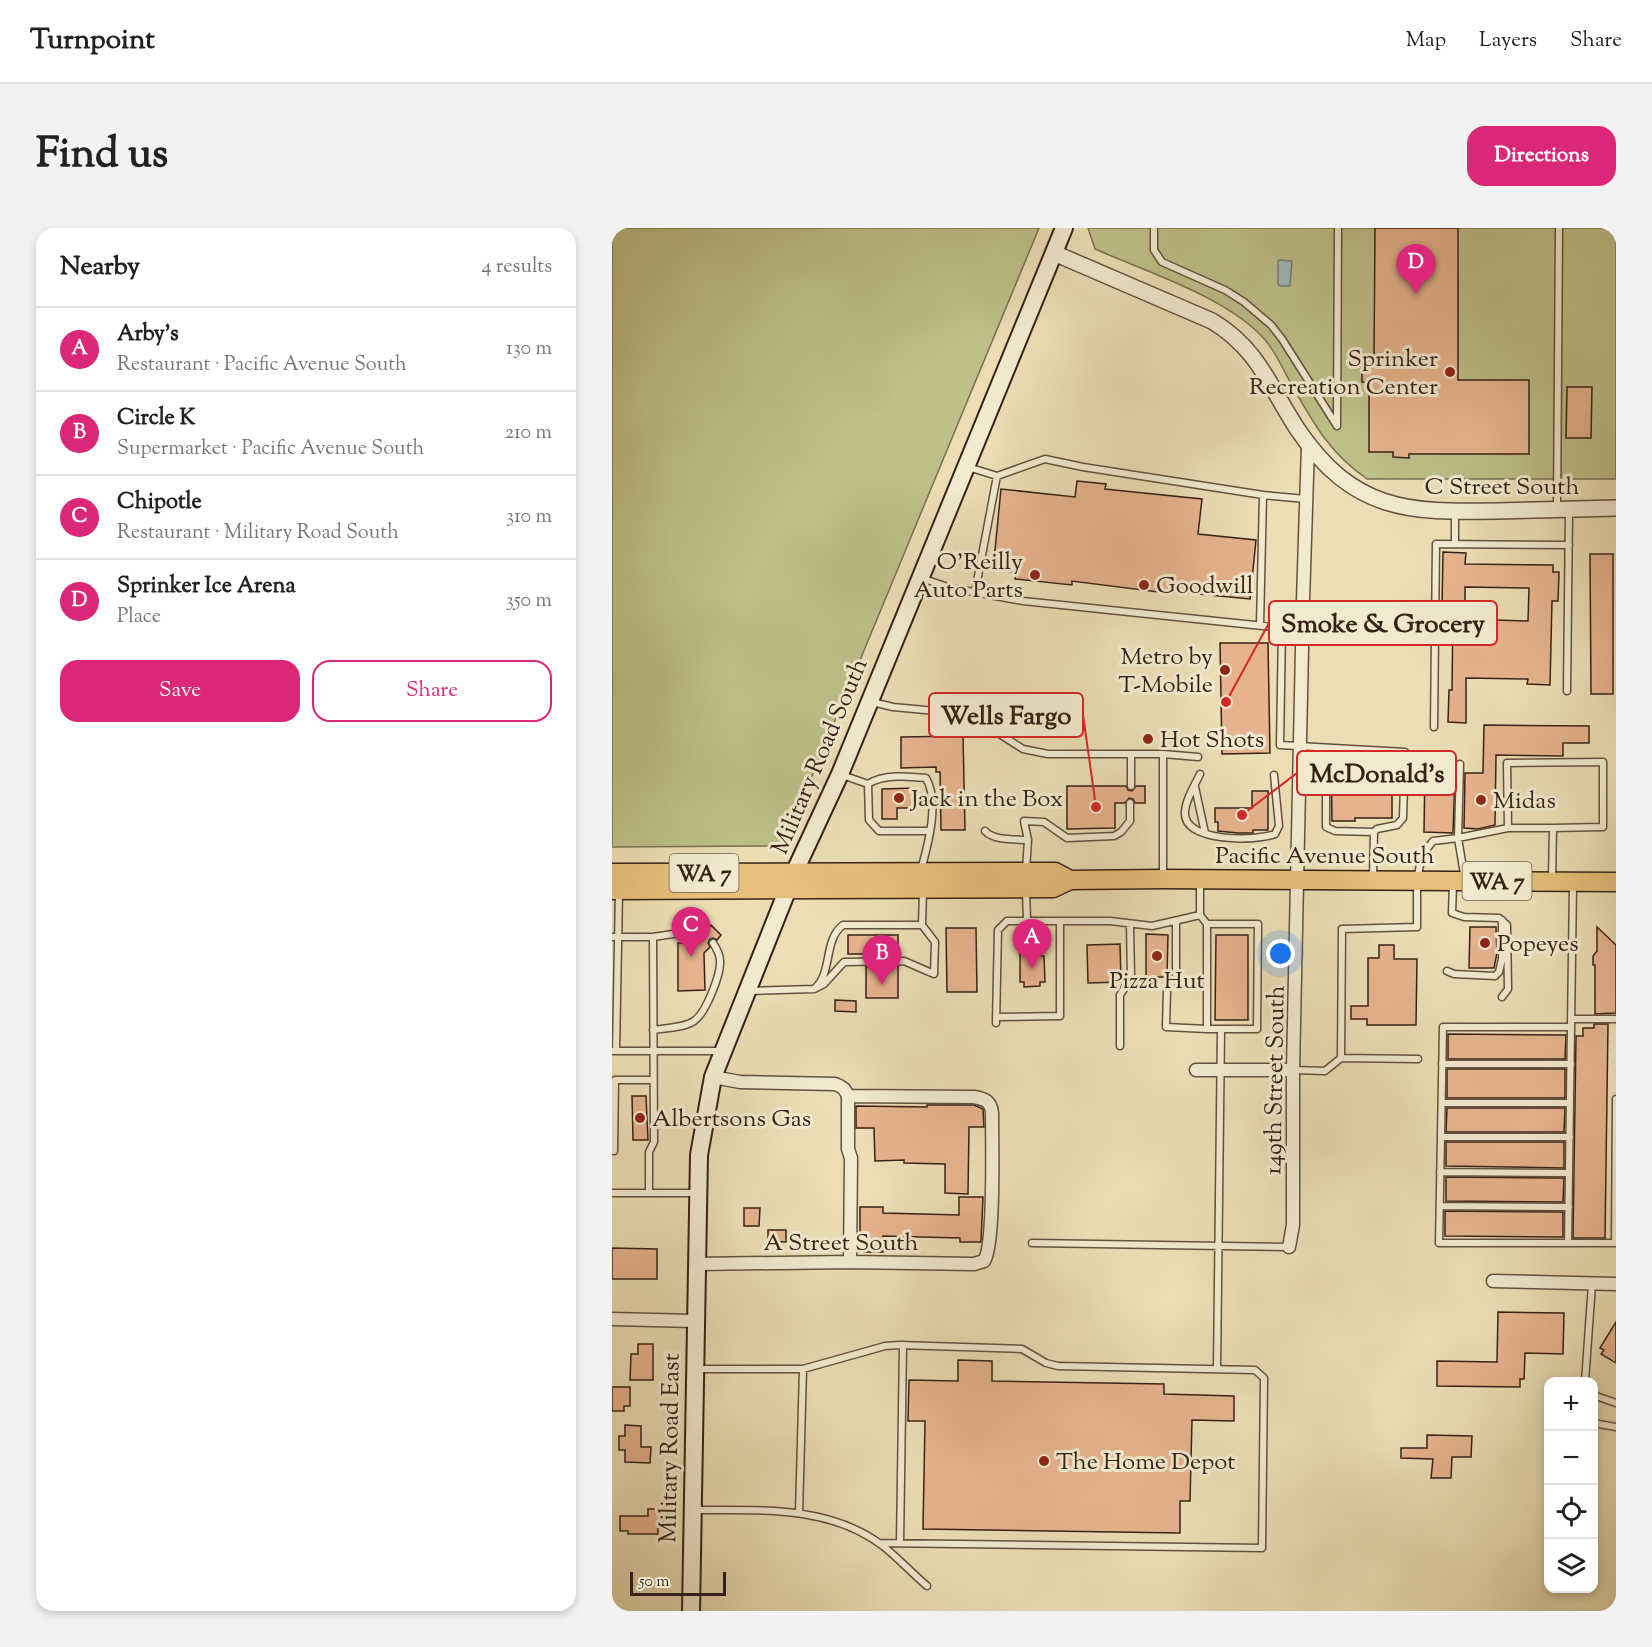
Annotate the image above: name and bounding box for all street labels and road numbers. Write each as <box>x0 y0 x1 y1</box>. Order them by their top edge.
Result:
street label: C Street South <box>1424 471 1580 505</box>
street label: Military Road South <box>764 654 877 860</box>
street label: Pacific Avenue South <box>1215 840 1435 874</box>
road number: WA 7 <box>670 854 739 892</box>
road number: WA 7 <box>1462 862 1532 900</box>
street label: 149th Street South <box>1257 985 1295 1175</box>
street label: A Street South <box>763 1227 919 1261</box>
street label: Military Road East <box>652 1353 690 1543</box>

